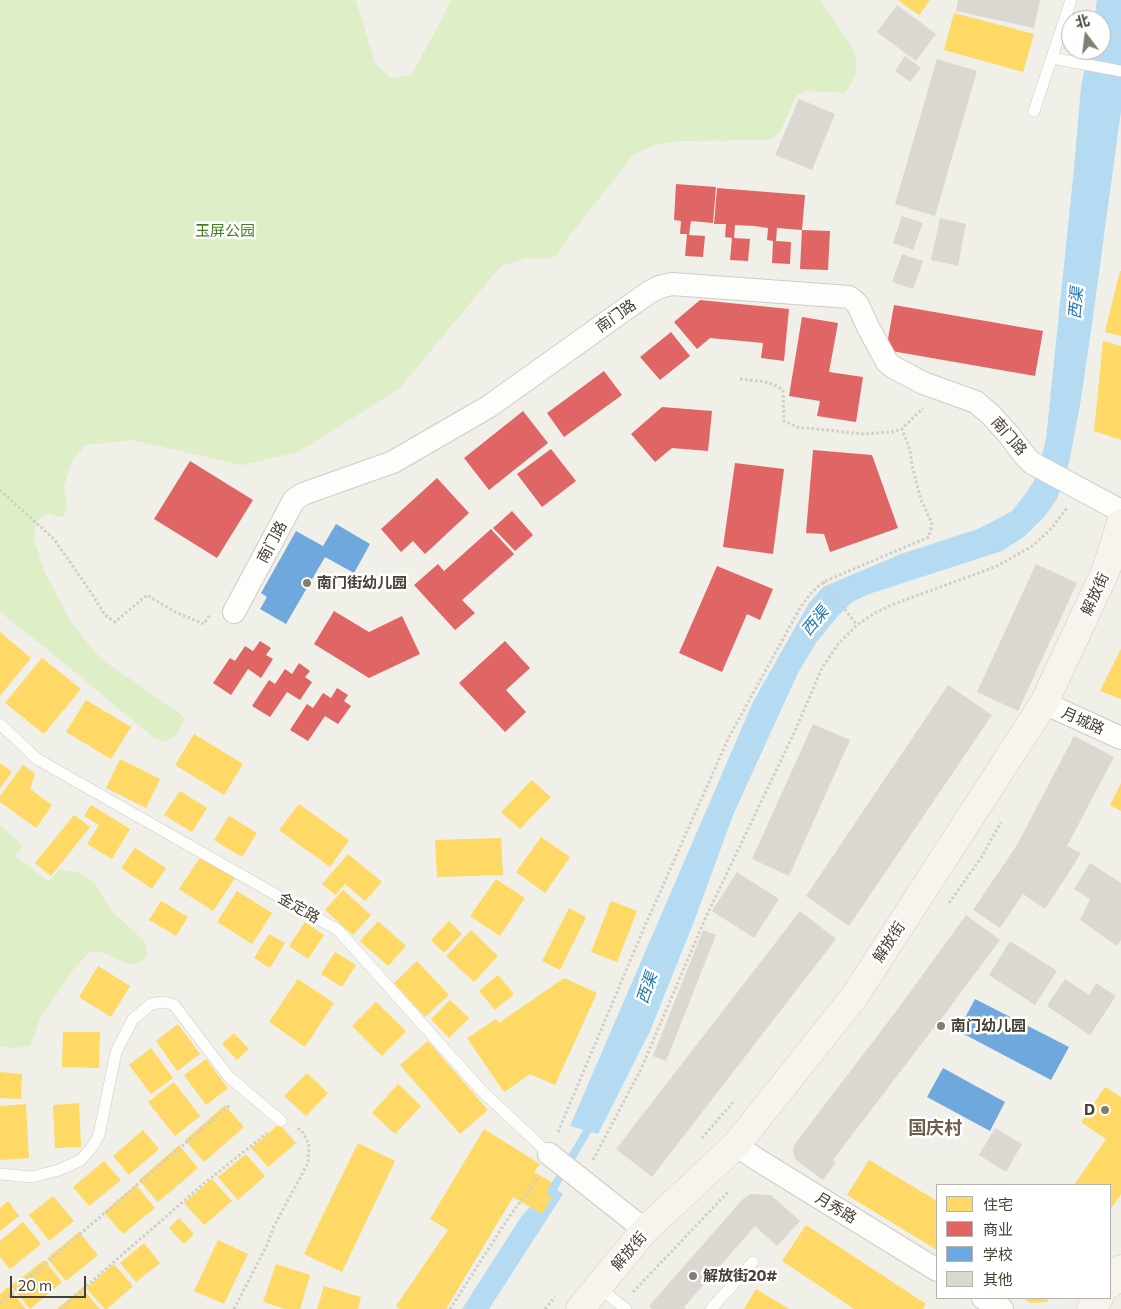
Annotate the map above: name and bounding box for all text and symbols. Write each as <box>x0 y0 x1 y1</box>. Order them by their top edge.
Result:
north arrow <box>1061 10 1111 60</box>
text: 北 <box>1073 11 1091 31</box>
park label: 玉屏公园 <box>195 222 255 240</box>
water label: 西渠 <box>1065 286 1087 320</box>
street label: 南门路 <box>592 296 640 336</box>
street label: 南门路 <box>987 413 1031 459</box>
street label: 南门路 <box>253 518 291 566</box>
street label: 解放街 <box>1077 570 1113 618</box>
place label: 南门街幼儿园 <box>317 574 407 592</box>
marker: 南门街幼儿园 <box>301 577 313 589</box>
water label: 西渠 <box>797 603 833 639</box>
street label: 月城路 <box>1059 704 1107 738</box>
street label: 金定路 <box>275 889 323 927</box>
street label: 解放街 <box>869 918 909 966</box>
water label: 西渠 <box>633 970 661 1006</box>
place label: 南门幼儿园 <box>951 1017 1026 1035</box>
marker: 南门幼儿园 <box>935 1020 947 1032</box>
place label: D <box>1084 1101 1095 1119</box>
marker: D <box>1099 1104 1111 1116</box>
district label: 国庆村 <box>908 1117 962 1139</box>
legend <box>936 1184 1111 1299</box>
street label: 月秀路 <box>812 1189 860 1227</box>
text: 住宅 <box>983 1195 1013 1213</box>
text: 商业 <box>983 1220 1013 1238</box>
street label: 解放街 <box>608 1228 650 1274</box>
text: 学校 <box>983 1245 1013 1263</box>
scale bar <box>12 1266 89 1298</box>
place label: 解放街20# <box>703 1267 777 1285</box>
marker: 解放街20# <box>687 1270 699 1282</box>
text: 其他 <box>983 1270 1013 1288</box>
text: 20 m <box>18 1276 52 1294</box>

